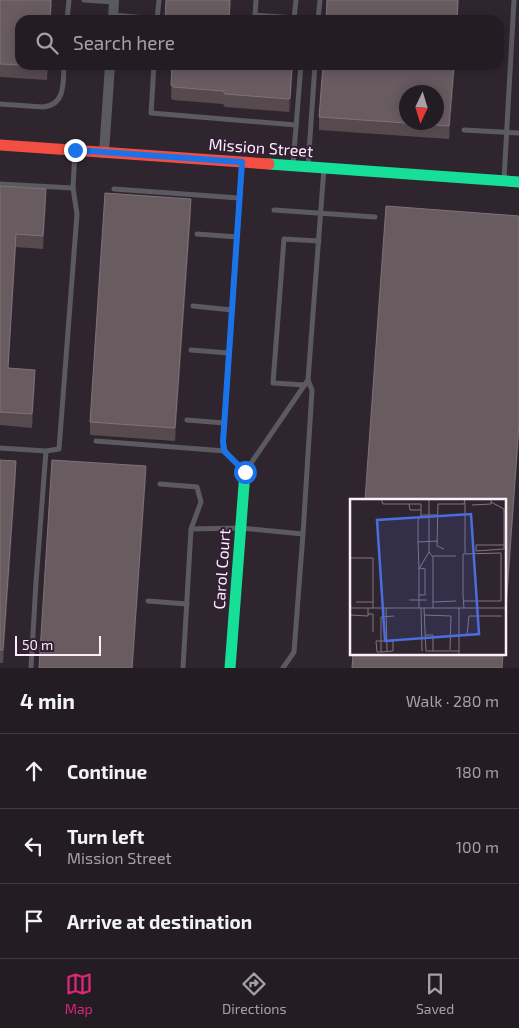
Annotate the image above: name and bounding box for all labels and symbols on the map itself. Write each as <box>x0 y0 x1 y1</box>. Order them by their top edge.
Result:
north arrow <box>399 85 444 130</box>
street label: Mission Street <box>208 134 314 160</box>
route end <box>64 139 87 162</box>
route start <box>234 461 257 484</box>
inset map <box>350 499 506 656</box>
street label: Carol Court <box>209 528 233 610</box>
scale bar <box>15 633 101 656</box>

